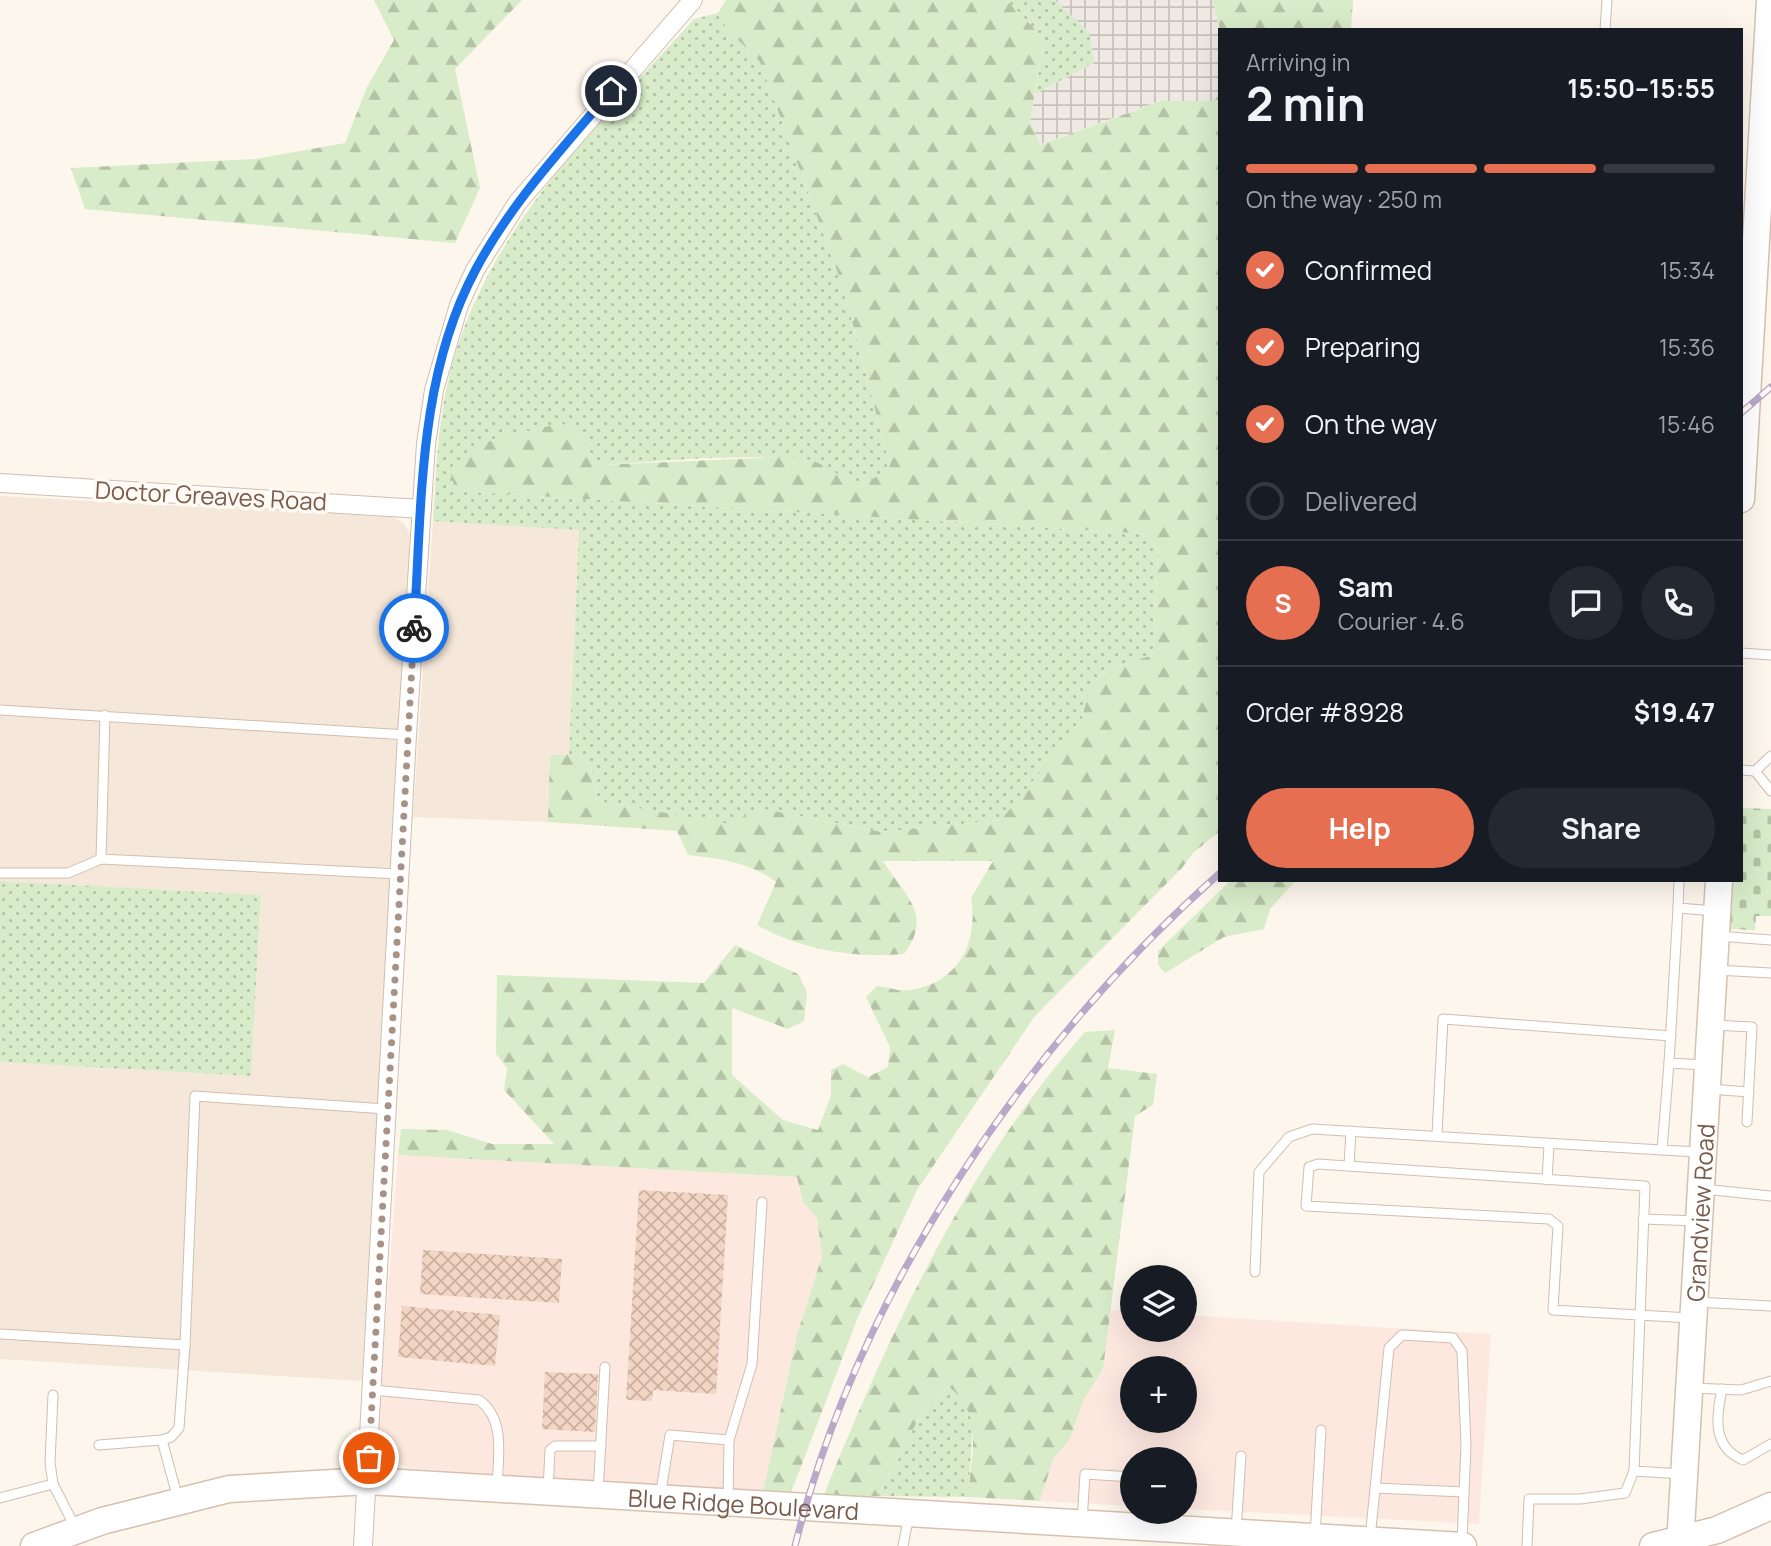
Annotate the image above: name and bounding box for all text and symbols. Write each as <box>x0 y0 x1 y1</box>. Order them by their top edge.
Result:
text: Arriving in <box>1246 46 1351 78</box>
pin <box>581 61 641 121</box>
text: 15:50–15:55 <box>1567 70 1715 106</box>
icon: home <box>592 72 630 110</box>
text: 2 min <box>1246 72 1366 135</box>
text: On the way · 250 m <box>1246 183 1442 215</box>
icon: check <box>1246 251 1284 289</box>
text: Confirmed <box>1305 252 1432 288</box>
text: 15:34 <box>1660 254 1715 286</box>
icon: check <box>1246 328 1284 366</box>
text: Preparing <box>1305 329 1421 365</box>
text: 15:36 <box>1659 331 1715 363</box>
icon: check <box>1246 405 1284 443</box>
text: On the way <box>1305 406 1437 442</box>
text: 15:46 <box>1658 408 1715 440</box>
street label: Doctor Greaves Road <box>94 472 328 518</box>
text: Delivered <box>1305 483 1417 519</box>
button: chat <box>1549 566 1623 640</box>
button: phone <box>1641 566 1715 640</box>
text: Sam <box>1338 569 1393 605</box>
text: S <box>1274 585 1292 621</box>
courier <box>379 593 449 663</box>
text: Courier · 4.6 <box>1338 605 1465 637</box>
icon: bike <box>395 609 433 647</box>
text: Order #8928 <box>1246 694 1404 730</box>
text: $19.47 <box>1634 694 1715 730</box>
button: Help <box>1246 788 1474 868</box>
button: Share <box>1488 788 1715 868</box>
street label: Grandview Road <box>1678 1123 1721 1303</box>
map controls <box>1120 1265 1197 1524</box>
button: layers <box>1120 1265 1197 1342</box>
button: + <box>1120 1356 1197 1433</box>
pin <box>339 1428 399 1488</box>
icon: bag <box>350 1439 388 1477</box>
button: − <box>1120 1447 1197 1524</box>
street label: Blue Ridge Boulevard <box>627 1480 860 1527</box>

